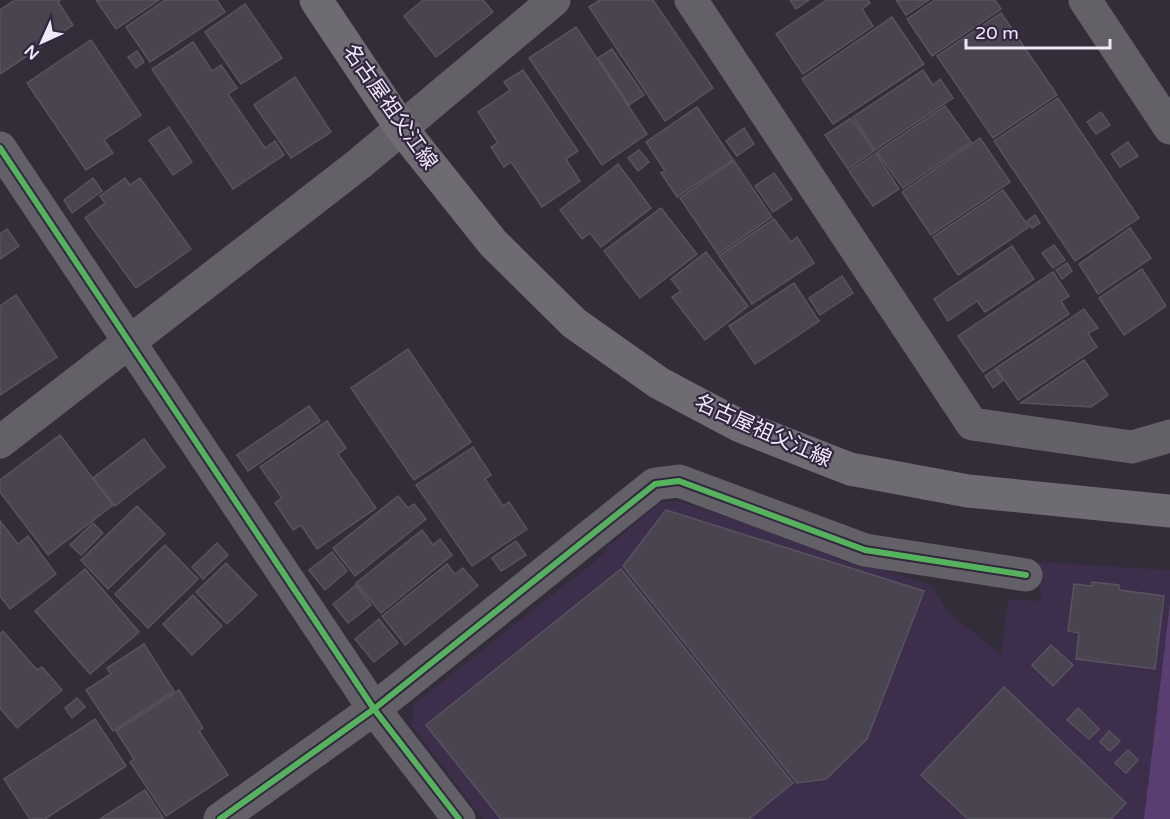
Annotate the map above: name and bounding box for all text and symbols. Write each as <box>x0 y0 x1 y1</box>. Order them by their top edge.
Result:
north arrow <box>12 12 72 72</box>
scale bar <box>966 12 1110 50</box>
text: 20 m <box>975 22 1019 44</box>
text: N <box>20 40 44 64</box>
street label: 名古屋祖父江線 <box>338 40 442 174</box>
street label: 名古屋祖父江線 <box>691 390 835 472</box>

